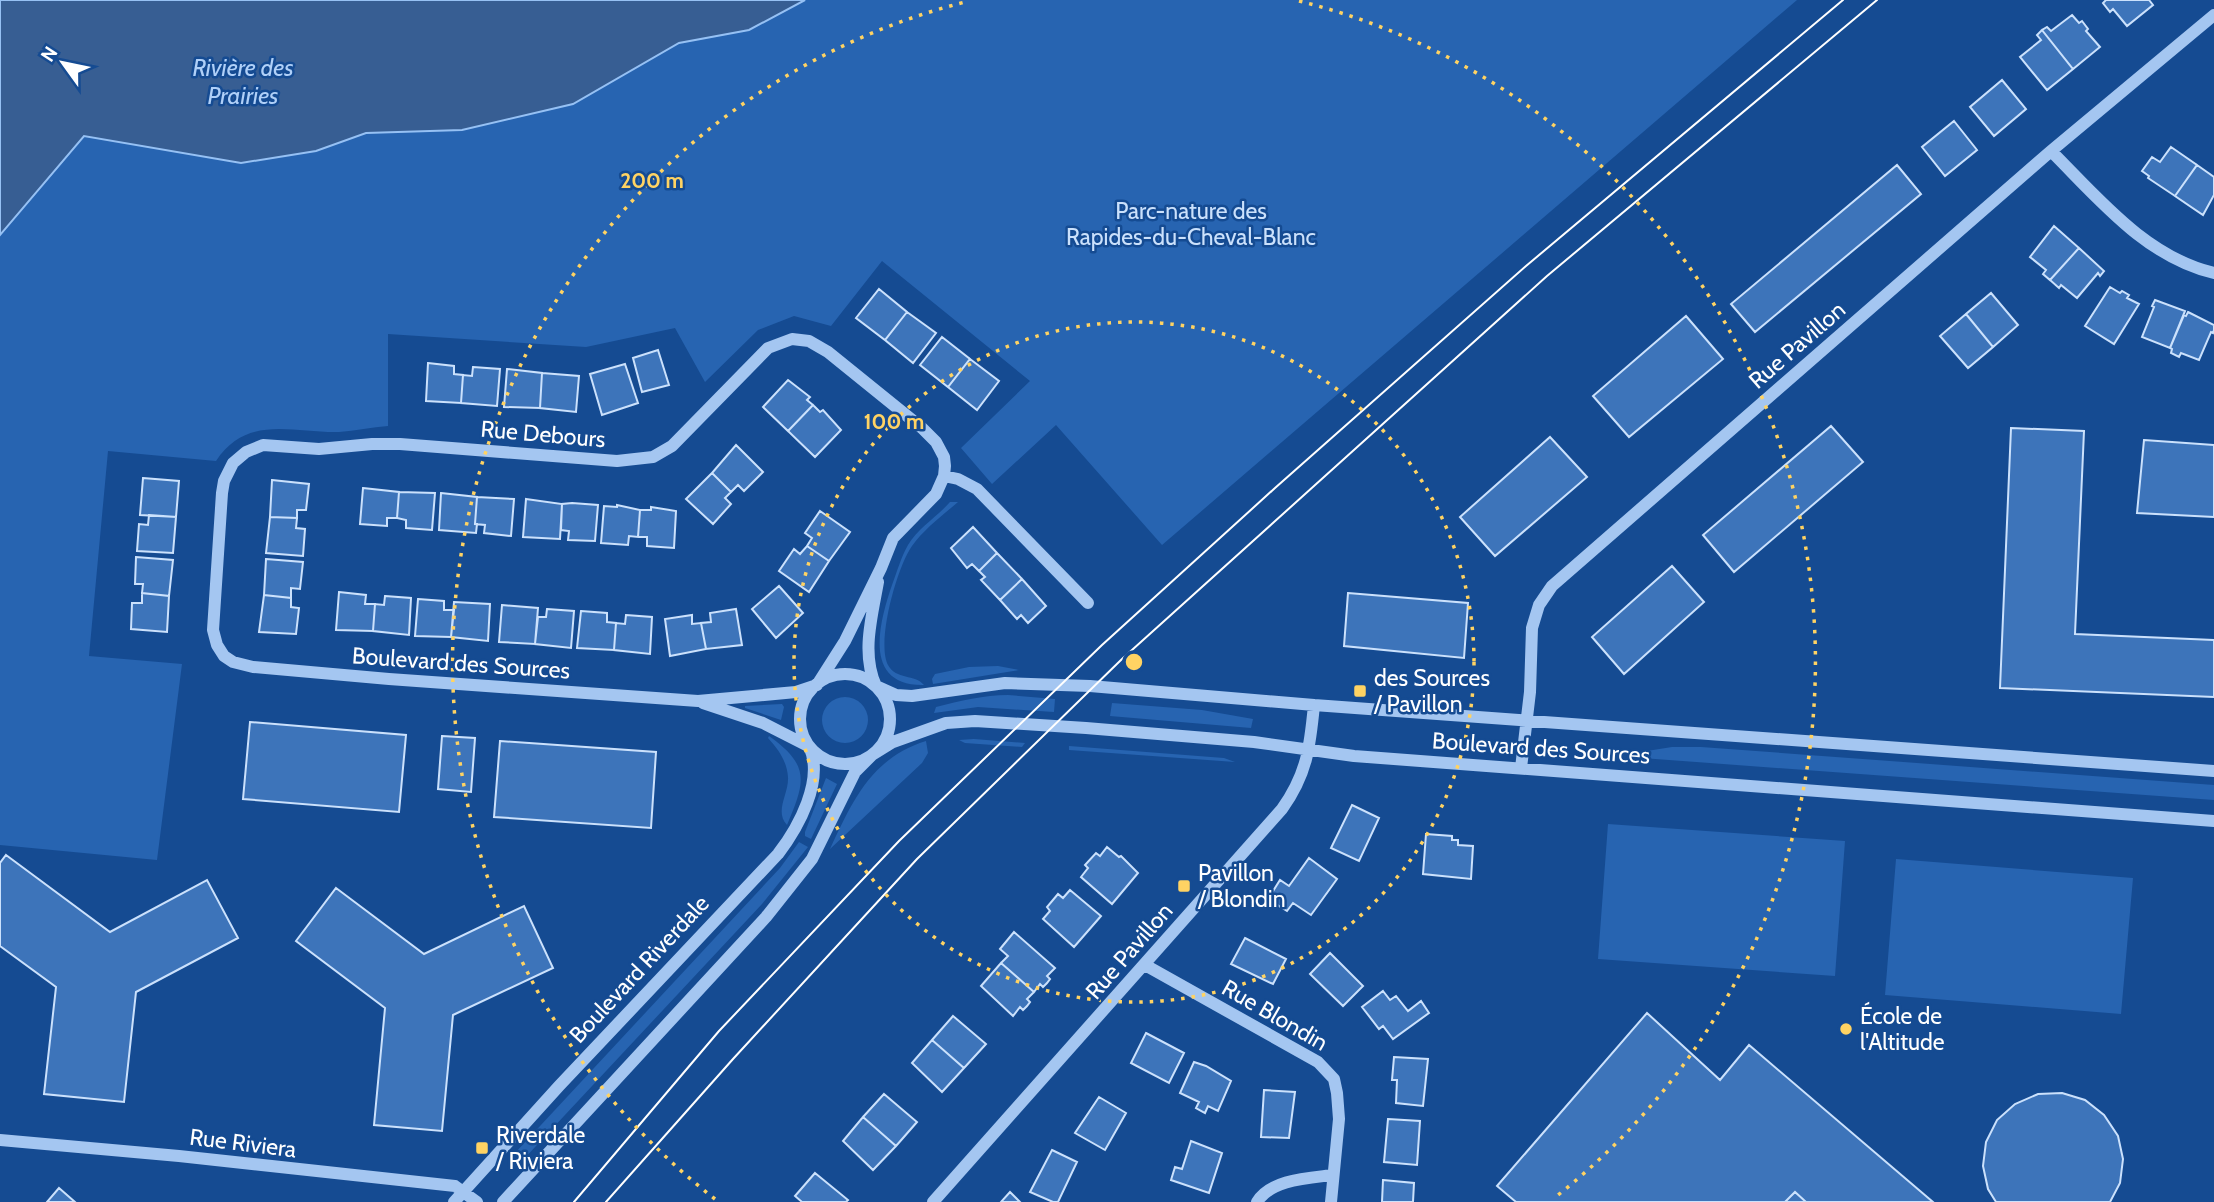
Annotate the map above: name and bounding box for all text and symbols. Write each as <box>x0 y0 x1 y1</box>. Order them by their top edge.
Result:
north arrow <box>28 28 98 98</box>
text: N <box>36 42 62 66</box>
water label: Rivière des Prairies <box>192 53 294 110</box>
text: 200 m <box>620 168 684 193</box>
park label: Parc-nature des Rapides-du-Cheval-Blanc <box>1066 197 1316 251</box>
street label: Rue Pavillon <box>1743 296 1851 394</box>
text: 100 m <box>864 409 924 434</box>
street label: Rue Debours <box>479 415 607 453</box>
street label: Boulevard des Sources <box>351 641 571 685</box>
centre of rings <box>1122 650 1146 674</box>
place label: des Sources / Pavillon <box>1373 664 1490 718</box>
marker: des Sources / Pavillon <box>1352 683 1368 699</box>
street label: Boulevard des Sources <box>1431 726 1651 770</box>
place label: Pavillon / Blondin <box>1197 859 1286 913</box>
marker: Pavillon / Blondin <box>1176 878 1192 894</box>
street label: Boulevard Riverdale <box>563 889 715 1049</box>
street label: Rue Pavillon <box>1080 897 1178 1005</box>
street label: Rue Blondin <box>1217 973 1333 1057</box>
place label: École de l'Altitude <box>1860 1001 1945 1056</box>
marker: École de l'Altitude <box>1838 1021 1854 1037</box>
place label: Riverdale / Riviera <box>495 1121 586 1175</box>
street label: Rue Riviera <box>188 1123 298 1163</box>
marker: Riverdale / Riviera <box>474 1140 490 1156</box>

